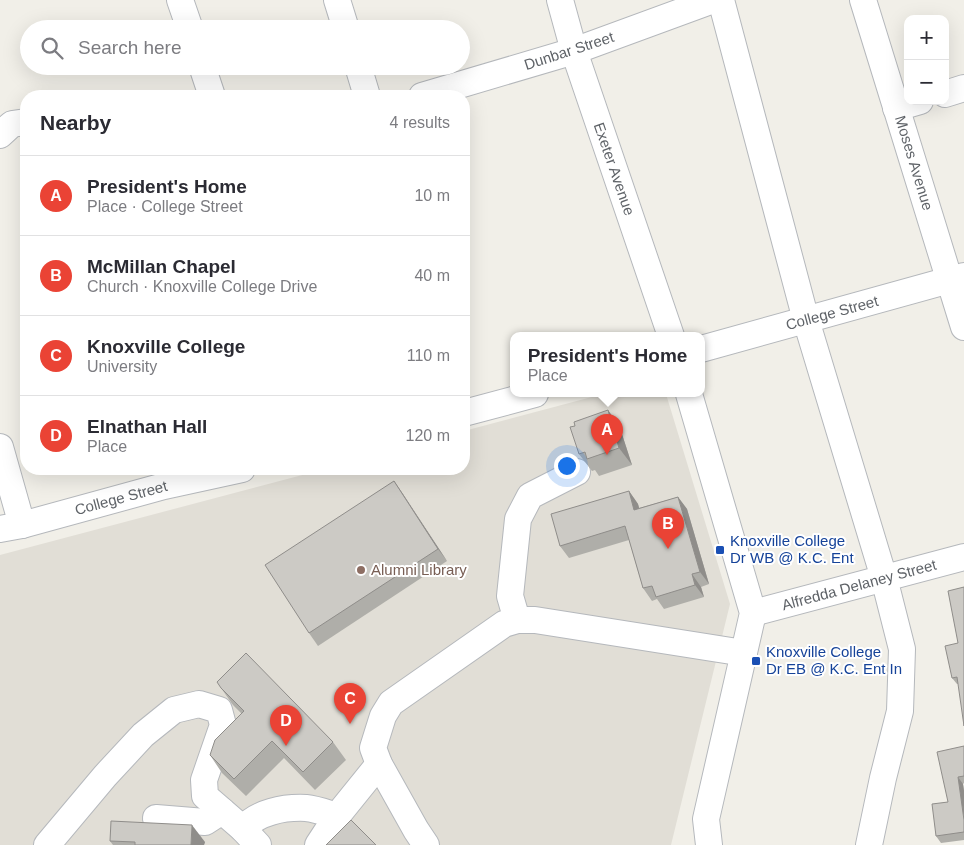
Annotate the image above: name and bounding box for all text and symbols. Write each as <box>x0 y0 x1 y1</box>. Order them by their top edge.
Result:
map controls <box>904 15 949 105</box>
button: + <box>904 15 949 60</box>
search box <box>20 20 470 75</box>
street label: Dunbar Street <box>522 28 617 73</box>
icon: search <box>38 34 66 62</box>
text: Search here <box>78 37 182 58</box>
button: − <box>904 60 949 105</box>
text: Nearby <box>40 111 111 134</box>
street label: Moses Avenue <box>892 113 937 212</box>
text: 4 results <box>390 114 450 131</box>
street label: Exeter Avenue <box>591 120 638 218</box>
text: President's Home <box>87 176 247 197</box>
text: A <box>50 187 62 204</box>
text: 10 m <box>414 187 450 204</box>
text: Place · College Street <box>87 198 243 215</box>
text: McMillan Chapel <box>87 256 236 277</box>
text: B <box>50 267 62 284</box>
text: 40 m <box>414 267 450 284</box>
text: Church · Knoxville College Drive <box>87 278 317 295</box>
street label: College Street <box>784 292 881 333</box>
popup <box>510 332 705 397</box>
text: Knoxville College <box>87 336 245 357</box>
text: President's Home <box>528 345 687 366</box>
text: C <box>50 347 62 364</box>
text: 110 m <box>407 347 450 364</box>
text: University <box>87 358 157 375</box>
text: Place <box>528 367 568 384</box>
pin: A <box>591 414 623 455</box>
text: Elnathan Hall <box>87 416 207 437</box>
text: D <box>50 427 62 444</box>
text: 120 m <box>406 427 450 444</box>
text: Place <box>87 438 127 455</box>
your location <box>554 453 580 479</box>
street label: College Street <box>73 477 170 518</box>
pin: B <box>652 508 684 549</box>
place label: Knoxville College Dr WB @ K.C. Ent <box>730 532 854 566</box>
marker: Knoxville College Dr WB @ K.C. Ent <box>714 544 726 556</box>
street label: Alfredda Delaney Street <box>780 555 939 613</box>
place label: Alumni Library <box>371 561 467 578</box>
marker: Alumni Library <box>355 564 367 576</box>
place label: Knoxville College Dr EB @ K.C. Ent In <box>766 643 902 677</box>
marker: Knoxville College Dr EB @ K.C. Ent In <box>750 655 762 667</box>
pin: C <box>334 683 366 724</box>
pin: D <box>270 705 302 746</box>

